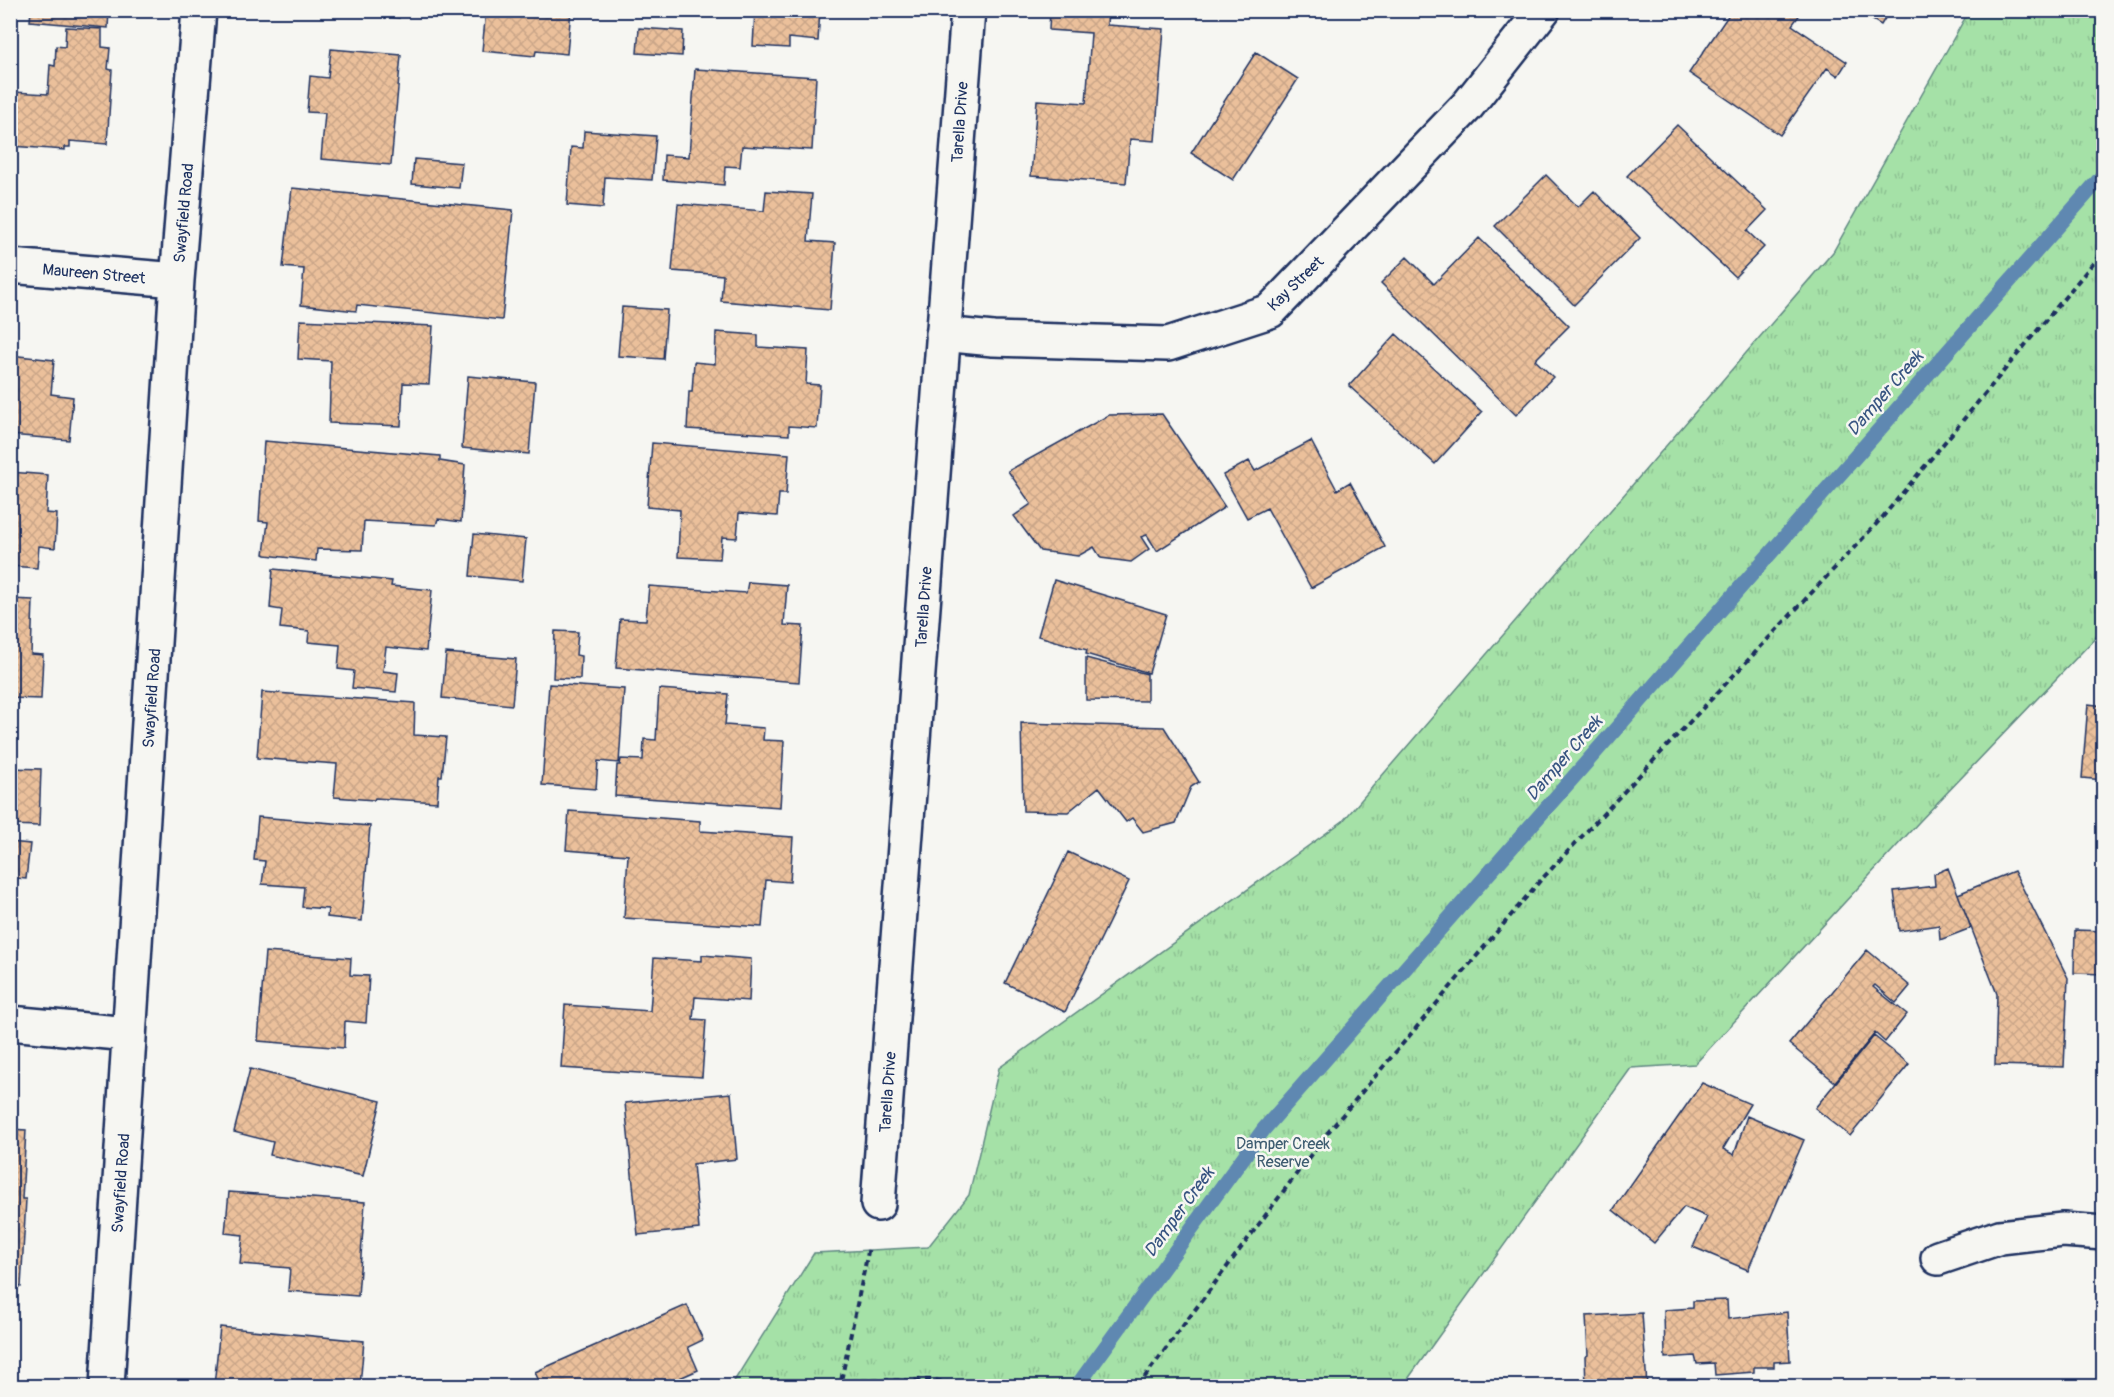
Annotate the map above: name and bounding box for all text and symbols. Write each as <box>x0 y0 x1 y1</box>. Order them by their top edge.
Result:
street label: Tarella Drive <box>947 81 973 163</box>
street label: Swayfield Road <box>170 162 198 264</box>
street label: Kay Street <box>1263 252 1328 316</box>
street label: Maureen Street <box>42 260 147 289</box>
water label: Damper Creek <box>1842 345 1930 441</box>
street label: Tarella Drive <box>911 566 937 648</box>
street label: Swayfield Road <box>139 648 165 749</box>
water label: Damper Creek <box>1521 710 1609 806</box>
street label: Tarella Drive <box>875 1051 901 1133</box>
street label: Swayfield Road <box>108 1133 134 1234</box>
park label: Damper Creek Reserve <box>1236 1134 1330 1172</box>
water label: Damper Creek <box>1139 1162 1221 1262</box>

